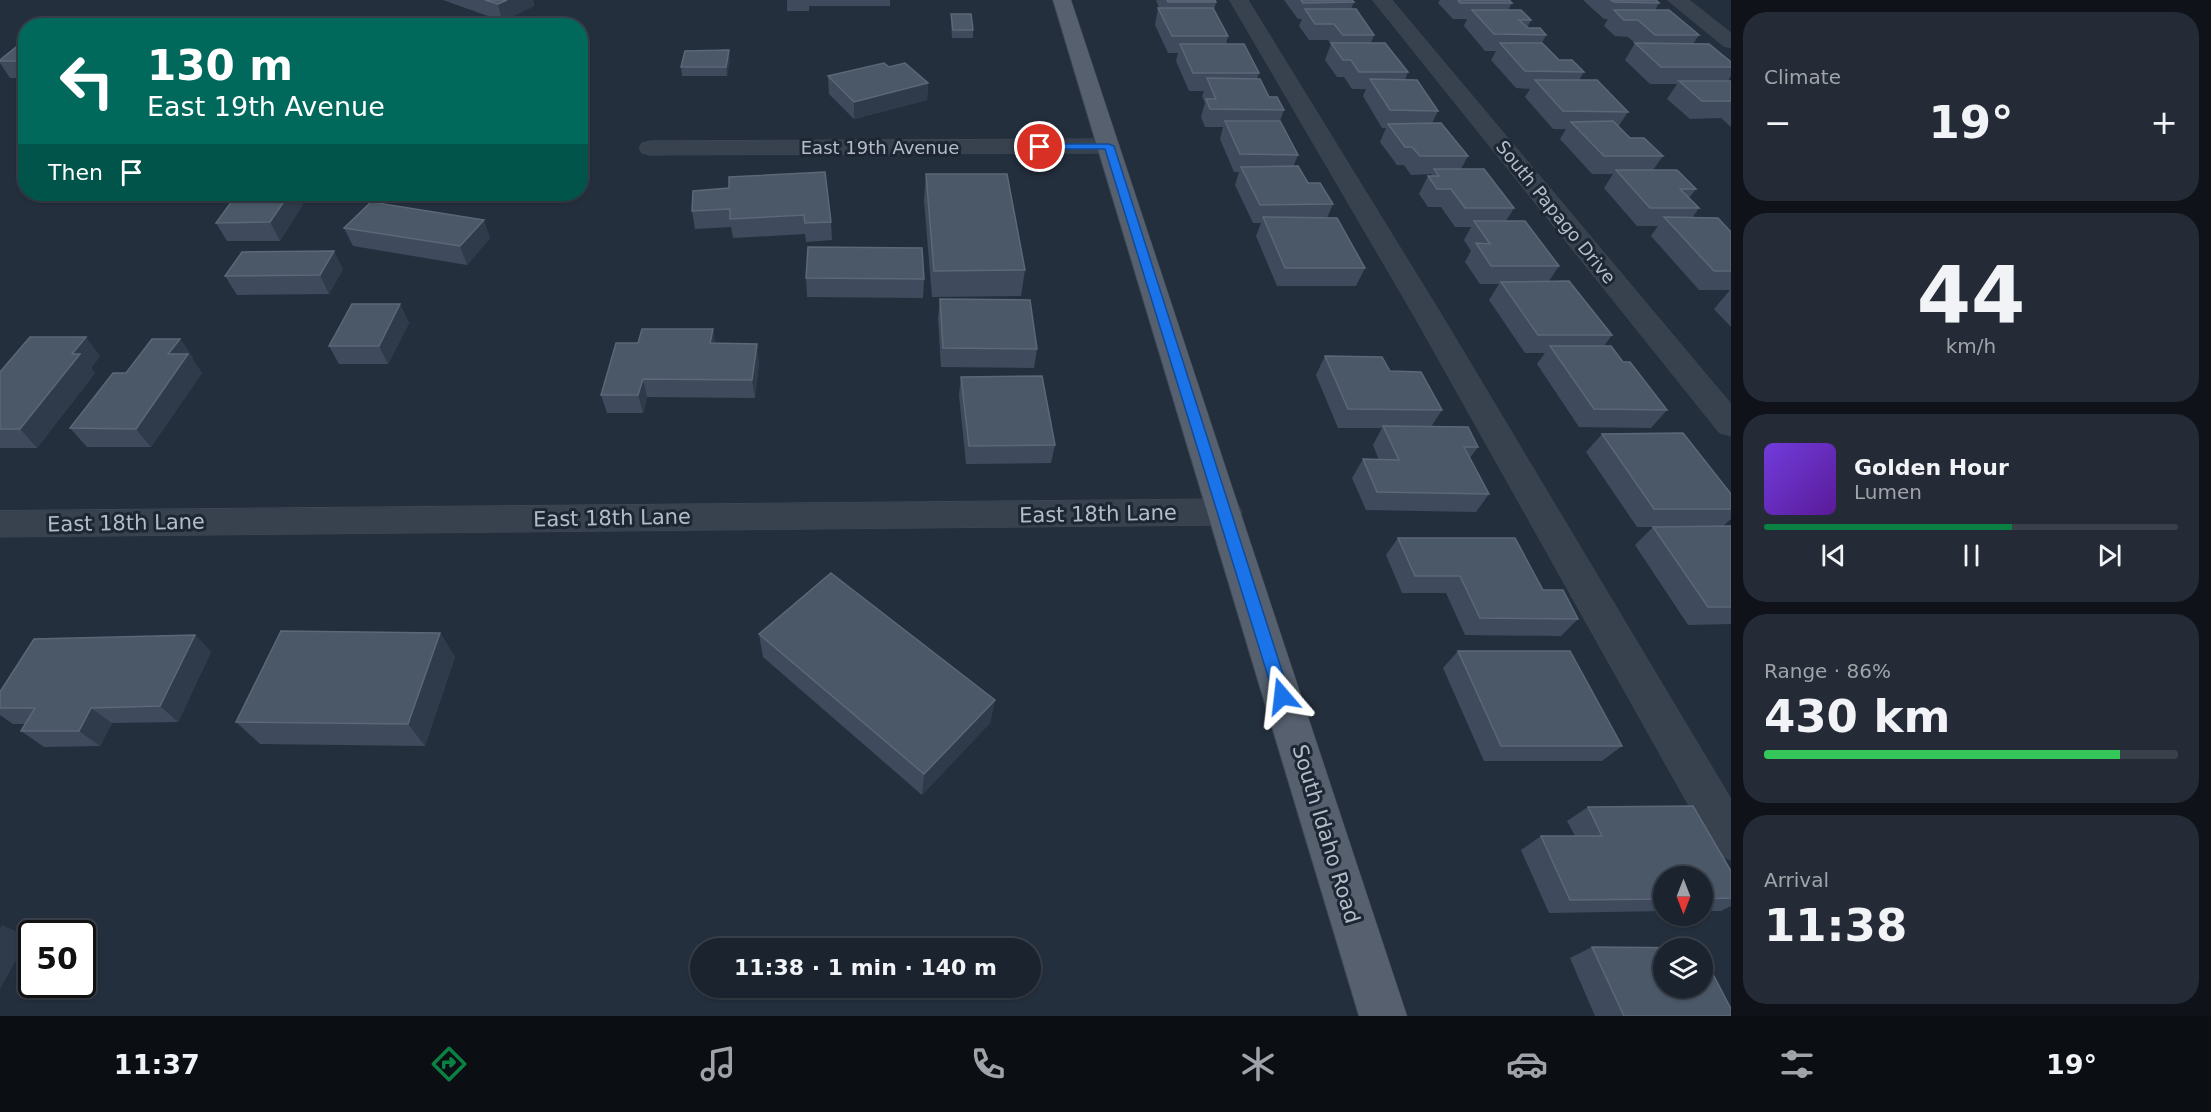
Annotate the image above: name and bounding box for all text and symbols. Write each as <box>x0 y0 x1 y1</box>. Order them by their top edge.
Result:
text: 130 m <box>147 41 293 90</box>
icon: left <box>48 42 126 120</box>
text: Climate <box>1764 65 1841 89</box>
text: East 19th Avenue <box>147 91 385 122</box>
text: 19° <box>1928 96 2014 149</box>
text: − <box>1764 103 1792 142</box>
text: + <box>2150 103 2178 142</box>
pin <box>1014 121 1065 172</box>
icon: arrive <box>1023 130 1056 163</box>
street label: South Papago Drive <box>1492 136 1620 288</box>
street label: East 19th Avenue <box>801 137 959 158</box>
icon: arrive <box>115 156 148 189</box>
text: Then <box>48 160 103 185</box>
text: 44 <box>1917 250 2025 340</box>
text: km/h <box>1946 334 1996 358</box>
text: Golden Hour <box>1854 455 2009 480</box>
text: Lumen <box>1854 480 1922 504</box>
street label: East 18th Lane <box>1019 501 1177 527</box>
street label: East 18th Lane <box>533 505 691 531</box>
street label: East 18th Lane <box>47 510 205 536</box>
icon: previous <box>1817 539 1850 572</box>
icon: pause <box>1955 539 1988 572</box>
icon: next <box>2093 539 2126 572</box>
text: Range · 86% <box>1764 659 1891 683</box>
position arrow <box>1250 664 1314 728</box>
text: 430 km <box>1764 690 1950 743</box>
street label: South Idaho Road <box>1287 742 1365 926</box>
north arrow <box>1653 866 1713 926</box>
map controls <box>1653 866 1713 998</box>
text: Arrival <box>1764 868 1829 892</box>
text: 11:38 <box>1764 899 1907 952</box>
speed limit sign: 50 <box>18 920 96 998</box>
button: layers <box>1653 938 1713 998</box>
text: 11:38 · 1 min · 140 m <box>734 955 997 980</box>
icon: directions <box>428 1043 470 1085</box>
icon: music <box>697 1043 739 1085</box>
icon: phone <box>967 1043 1009 1085</box>
icon: climate <box>1237 1043 1279 1085</box>
icon: car <box>1506 1043 1548 1085</box>
icon: filters <box>1776 1043 1818 1085</box>
text: 11:37 <box>114 1049 200 1080</box>
text: 19° <box>2046 1049 2097 1080</box>

